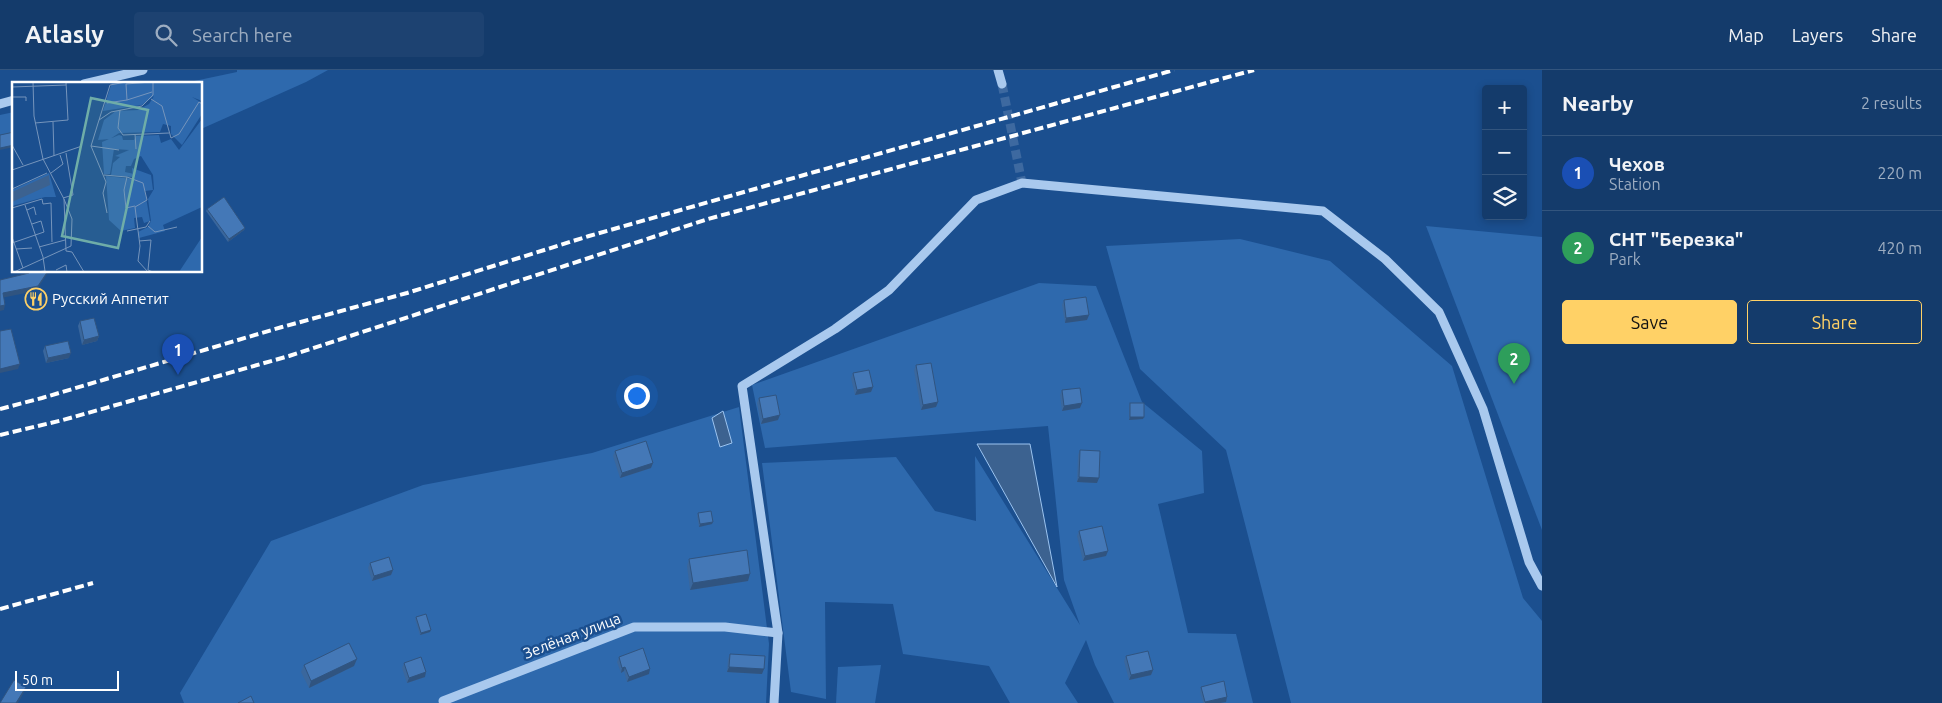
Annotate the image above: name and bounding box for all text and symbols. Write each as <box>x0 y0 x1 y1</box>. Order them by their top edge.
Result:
search box <box>134 12 484 57</box>
text: Atlasly <box>25 21 104 48</box>
icon: search <box>152 21 180 49</box>
text: Search here <box>192 24 292 46</box>
text: Map <box>1728 25 1764 45</box>
text: Layers <box>1792 25 1843 45</box>
text: Share <box>1871 25 1917 45</box>
inset map <box>12 82 202 272</box>
map controls <box>1482 85 1527 220</box>
button: + <box>1482 85 1527 130</box>
text: Nearby <box>1562 91 1633 115</box>
text: 2 results <box>1861 94 1922 112</box>
button: − <box>1482 130 1527 175</box>
text: Чехов <box>1609 153 1665 175</box>
text: 1 <box>1573 164 1583 182</box>
text: 220 m <box>1877 164 1922 182</box>
button: layers <box>1482 175 1527 220</box>
text: Station <box>1609 175 1661 193</box>
text: СНТ "Березка" <box>1609 228 1743 250</box>
text: 2 <box>1573 239 1583 257</box>
text: 420 m <box>1877 239 1922 257</box>
text: Park <box>1609 250 1641 268</box>
restaurant icon: Русский Аппетит <box>24 287 48 311</box>
place label: Русский Аппетит <box>52 290 169 307</box>
button: Save <box>1562 300 1737 344</box>
button: Share <box>1747 300 1922 344</box>
pin: 1 <box>162 334 194 375</box>
pin: 2 <box>1498 343 1530 384</box>
your location <box>624 383 650 409</box>
street label: Зелёная улица <box>521 609 623 662</box>
scale bar <box>15 668 119 691</box>
text: 50 m <box>22 672 53 688</box>

